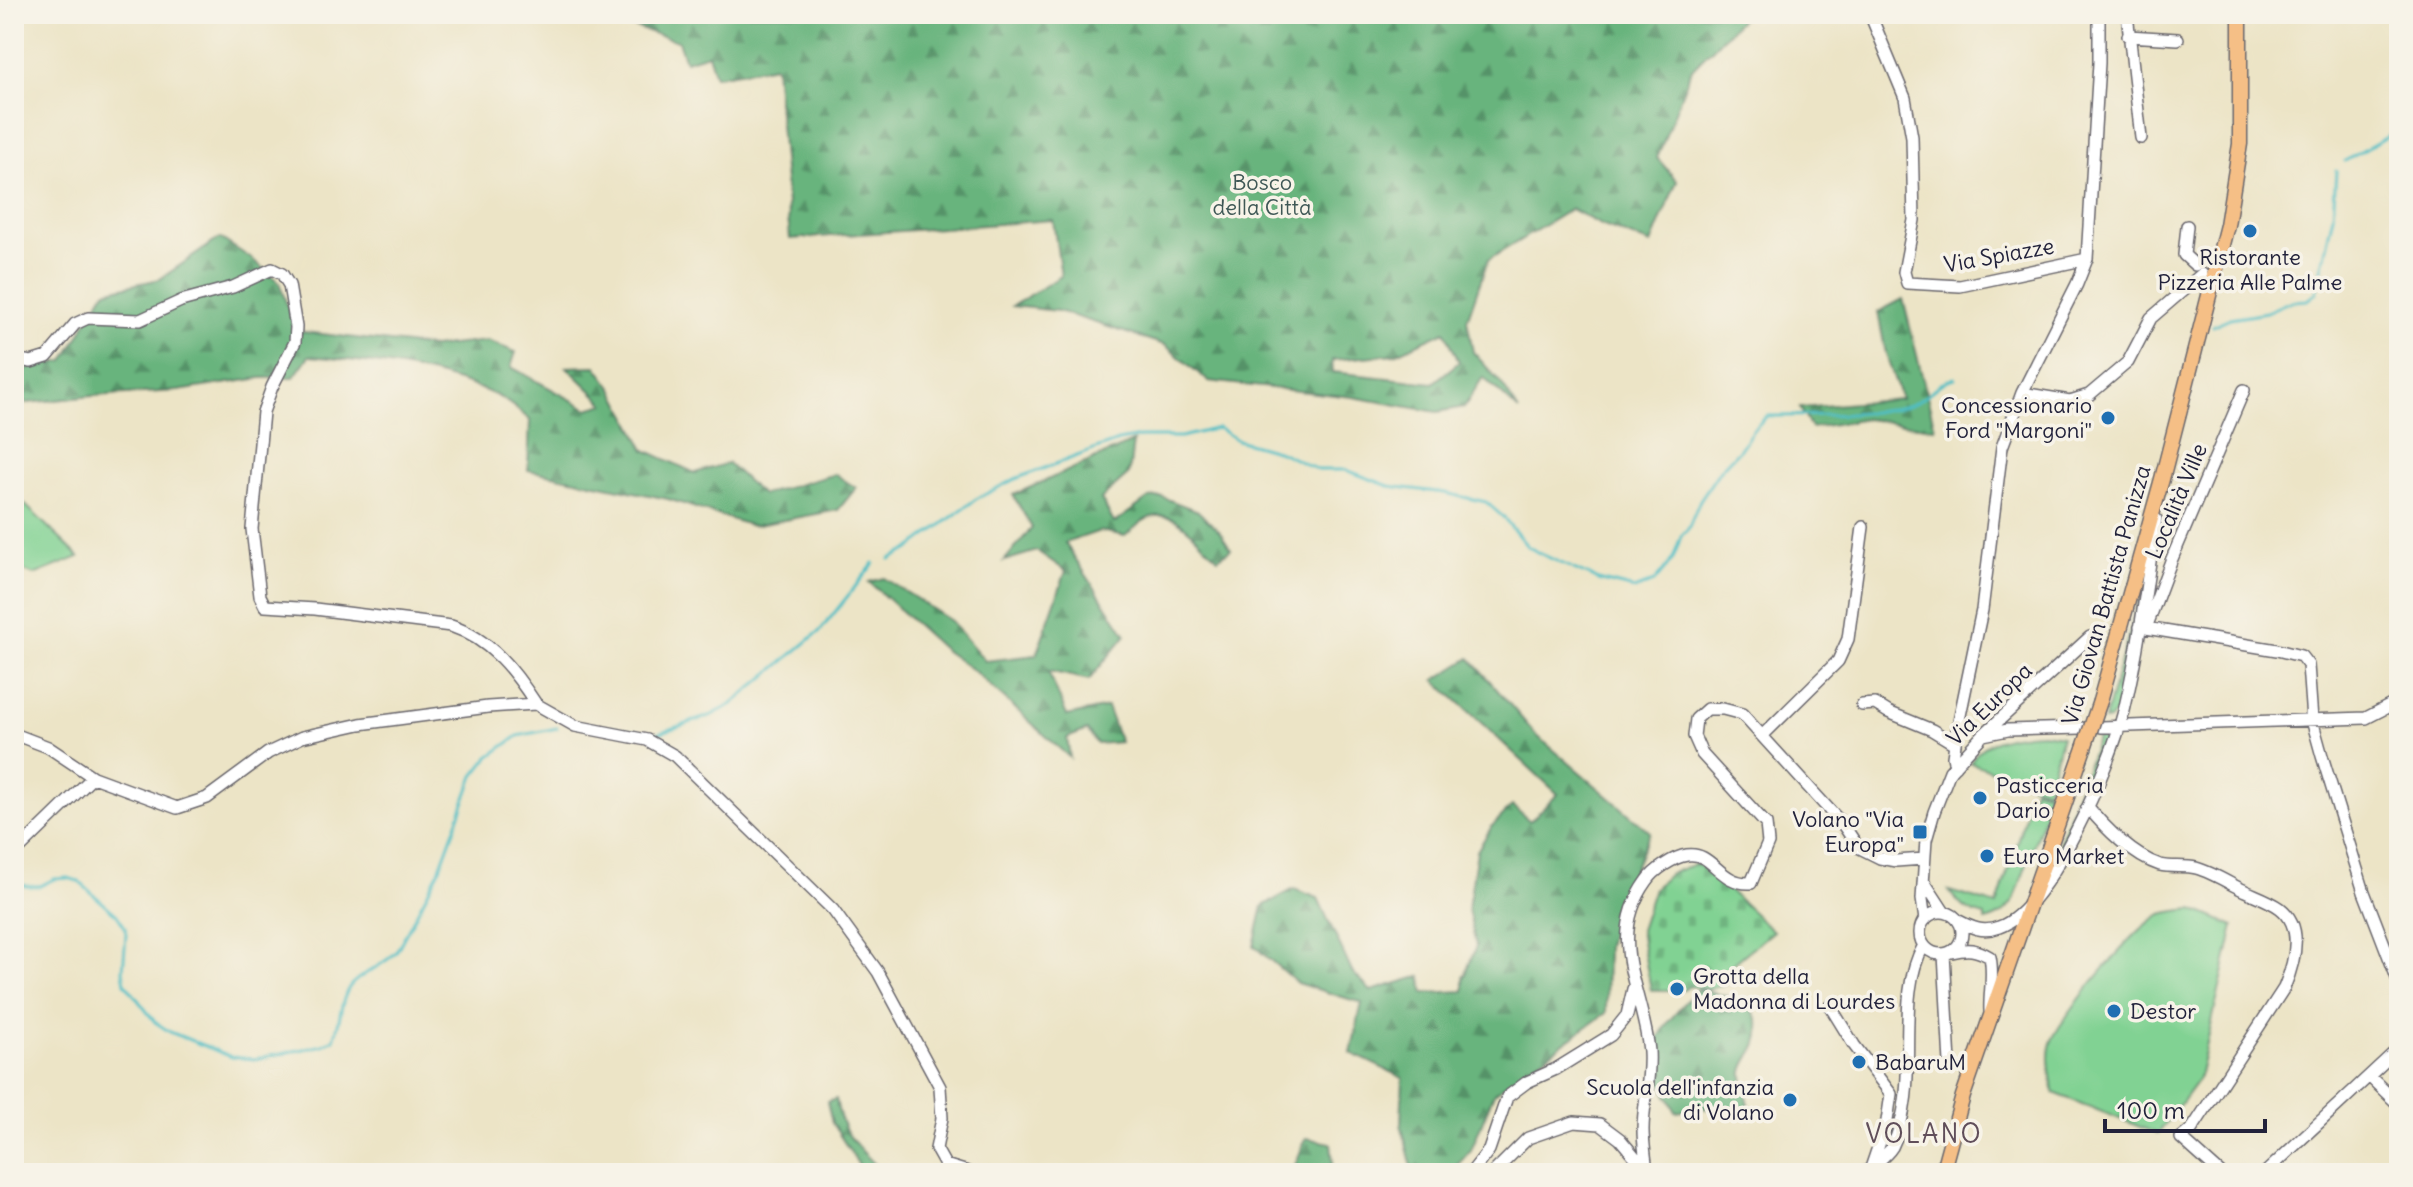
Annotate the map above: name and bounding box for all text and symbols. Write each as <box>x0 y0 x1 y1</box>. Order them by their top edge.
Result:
park label: Bosco della Città <box>1212 168 1312 221</box>
marker: Ristorante Pizzeria Alle Palme <box>2241 222 2259 240</box>
street label: Via Spiazze <box>1942 232 2056 278</box>
place label: Ristorante Pizzeria Alle Palme <box>2158 243 2342 296</box>
place label: Concessionario Ford "Margoni" <box>1941 391 2092 444</box>
marker: Concessionario Ford "Margoni" <box>2099 409 2117 427</box>
street label: Località Ville <box>2139 439 2213 563</box>
street label: Via Giovan Battista Panizza <box>2055 462 2157 728</box>
street label: Via Europa <box>1940 656 2038 752</box>
place label: Pasticceria Dario <box>1996 771 2104 824</box>
marker: Pasticceria Dario <box>1971 789 1989 807</box>
place label: Volano "Via Europa" <box>1792 805 1904 858</box>
marker: Volano "Via Europa" <box>1911 823 1929 841</box>
place label: Euro Market <box>2003 842 2124 870</box>
marker: Euro Market <box>1978 847 1996 865</box>
place label: Grotta della Madonna di Lourdes <box>1693 962 1895 1015</box>
marker: Grotta della Madonna di Lourdes <box>1668 980 1686 998</box>
place label: Destor <box>2130 997 2196 1025</box>
marker: Destor <box>2105 1002 2123 1020</box>
place label: BabaruM <box>1875 1048 1966 1076</box>
marker: BabaruM <box>1850 1053 1868 1071</box>
place label: Scuola dell'infanzia di Volano <box>1586 1073 1774 1126</box>
scale bar <box>2105 1083 2265 1133</box>
marker: Scuola dell'infanzia di Volano <box>1781 1091 1799 1109</box>
text: 100 m <box>2117 1095 2185 1125</box>
district label: VOLANO <box>1865 1117 1983 1150</box>

